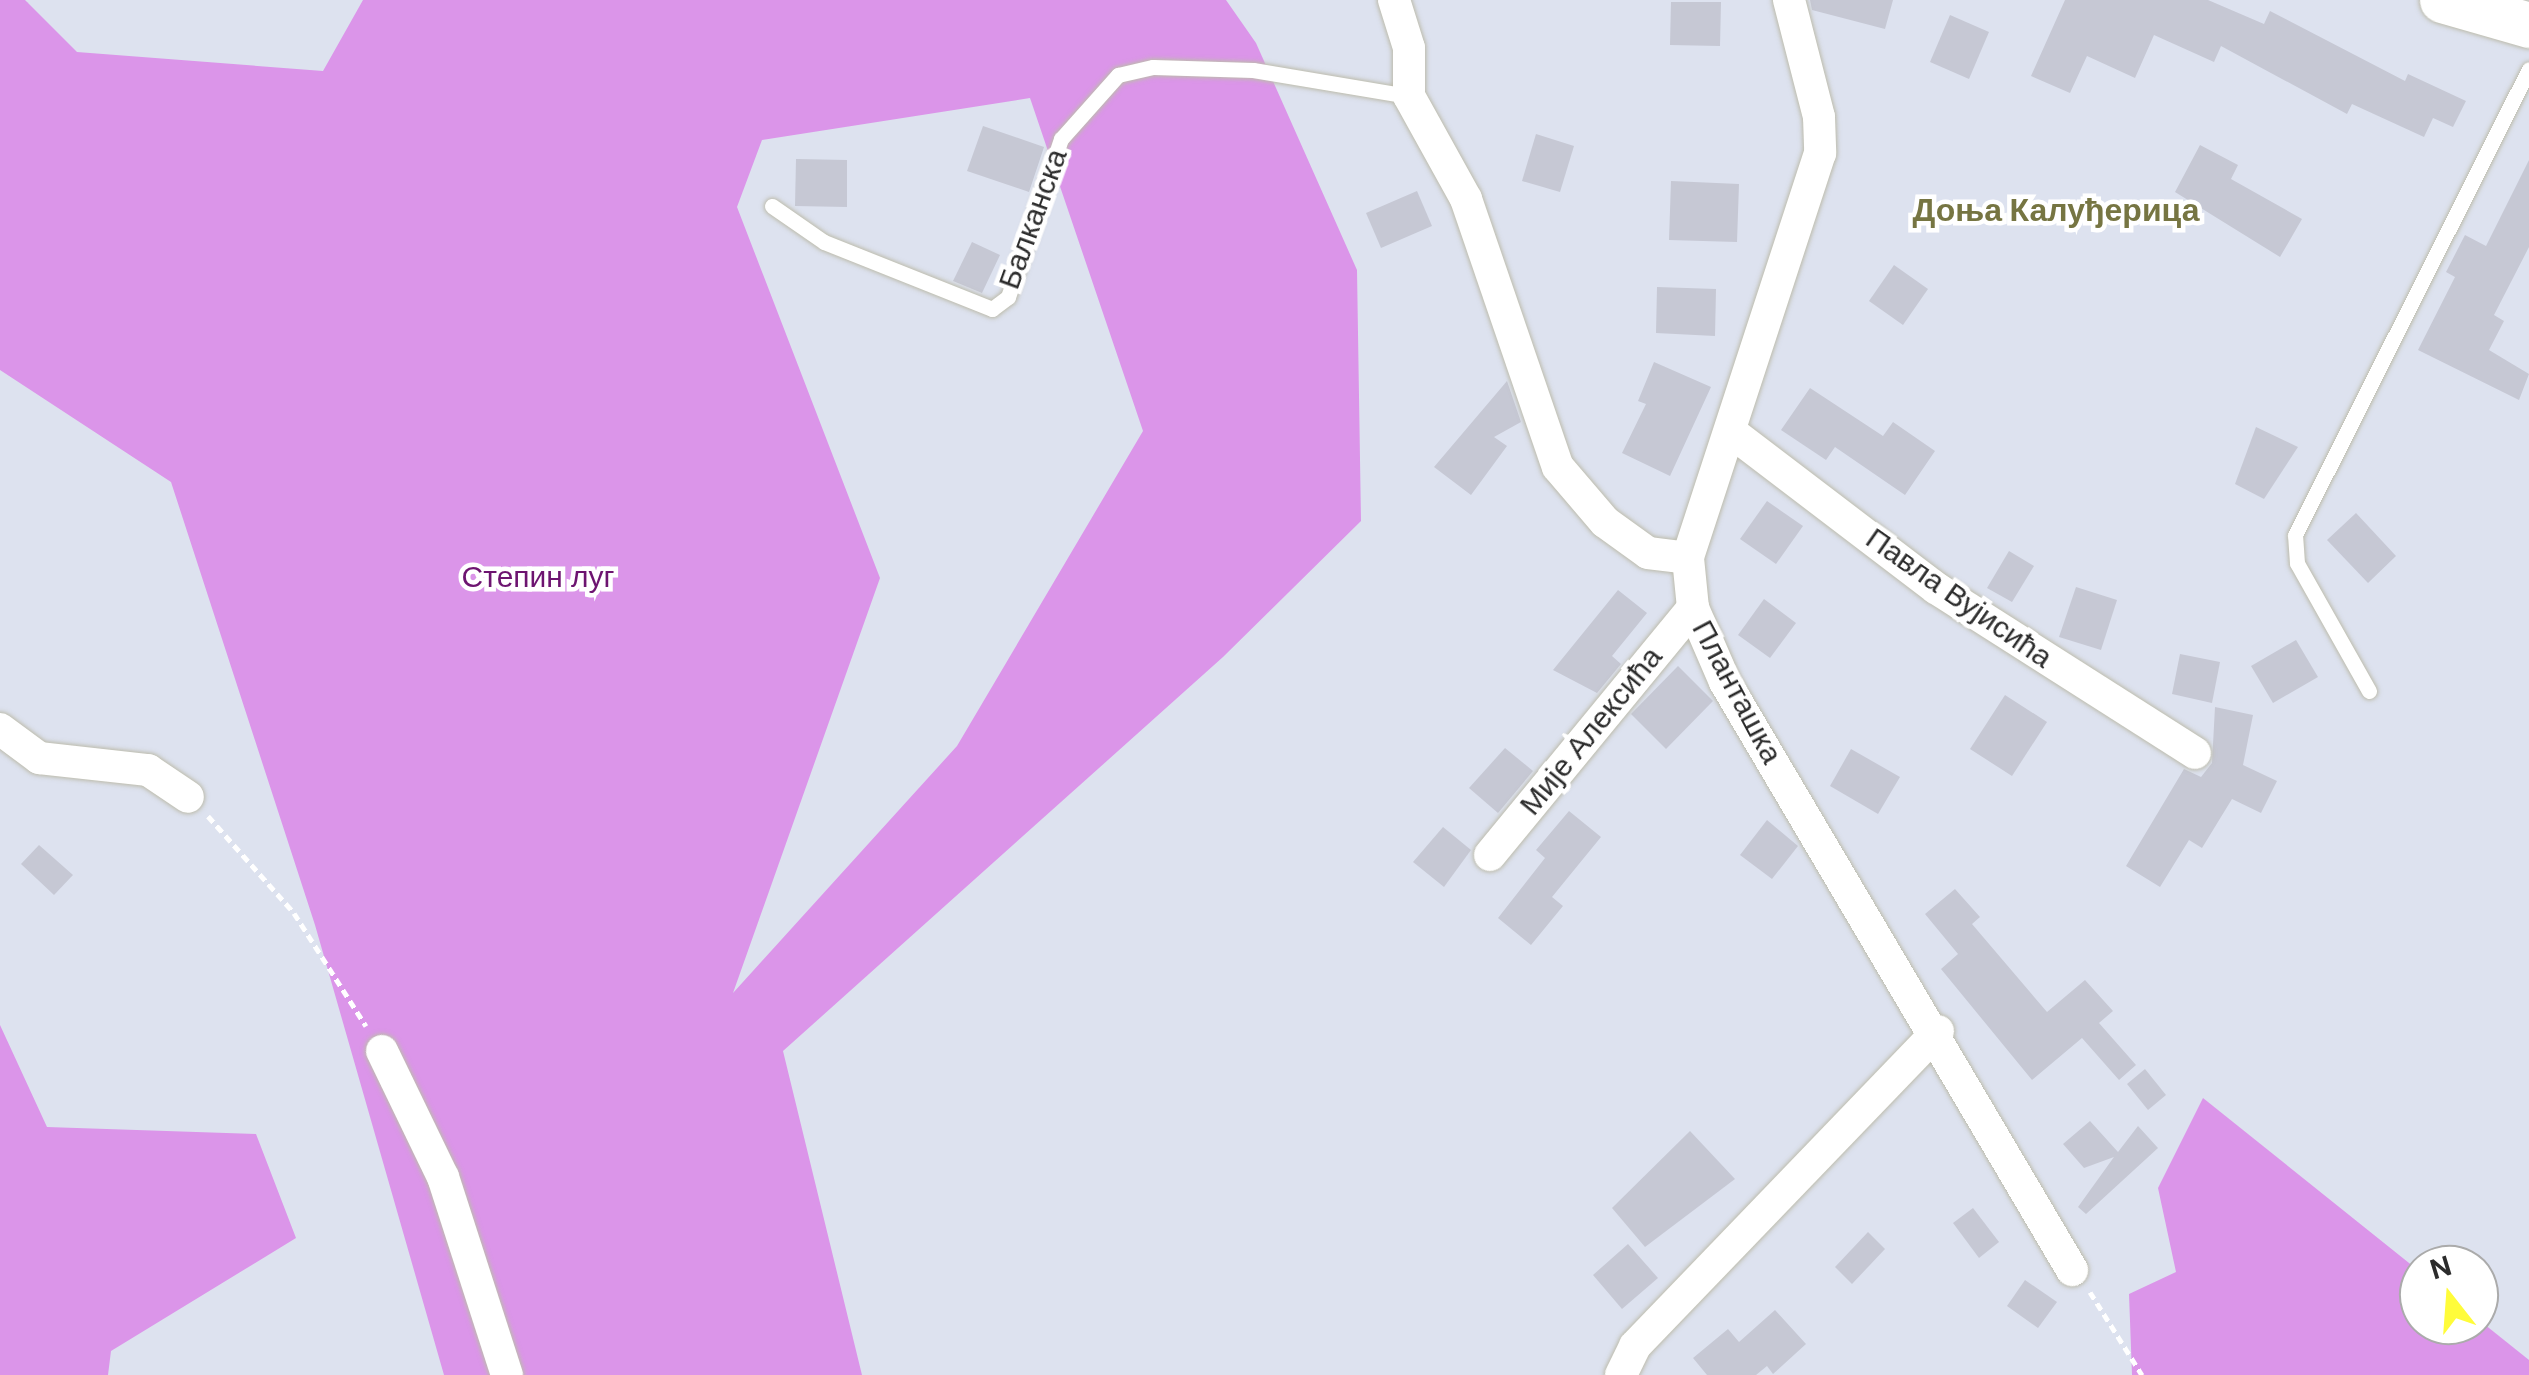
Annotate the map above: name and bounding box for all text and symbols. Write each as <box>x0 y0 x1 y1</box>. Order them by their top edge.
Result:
street label: Балканска <box>991 144 1075 294</box>
district label: Доња Калуђерица <box>1913 191 2199 229</box>
street label: Павла Вујисића <box>1859 520 2059 676</box>
park label: Степин луг <box>462 559 614 595</box>
street label: Планташка <box>1684 614 1790 770</box>
street label: Мије Алексића <box>1512 640 1670 822</box>
north arrow <box>2399 1245 2499 1345</box>
text: N <box>2425 1247 2456 1288</box>

